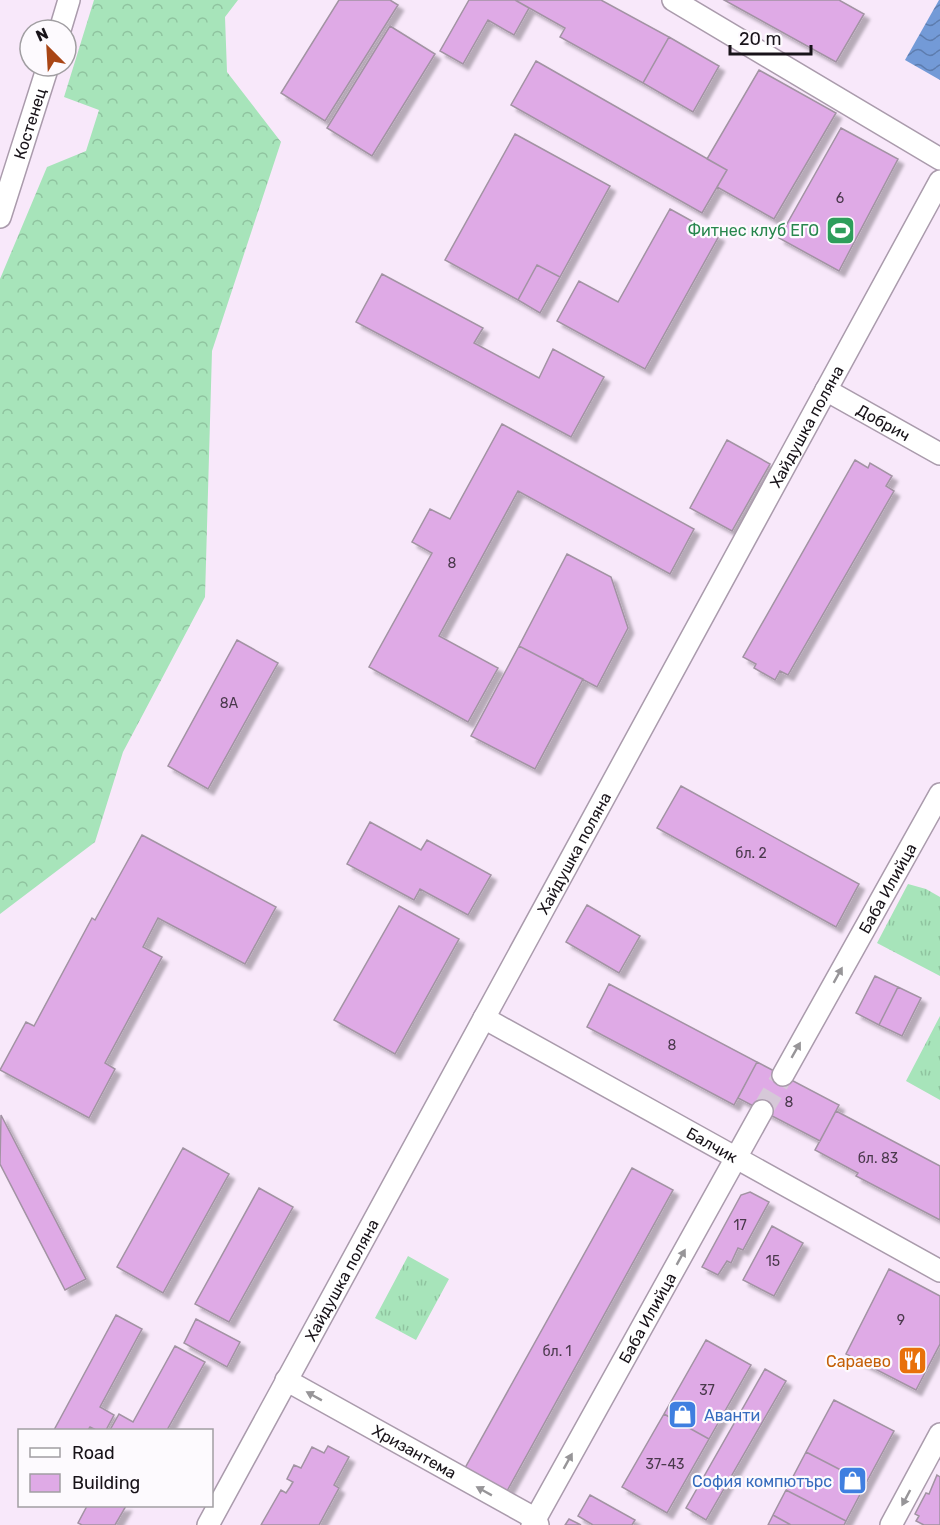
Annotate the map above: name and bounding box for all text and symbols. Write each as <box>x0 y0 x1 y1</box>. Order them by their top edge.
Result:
north arrow <box>18 18 78 78</box>
scale bar <box>730 18 811 56</box>
text: N <box>33 24 51 46</box>
text: 20 m <box>739 28 781 50</box>
street label: Костенец <box>10 86 50 162</box>
house number: 6 <box>836 190 844 207</box>
sports icon: Фитнес клуб ЕГО <box>824 214 856 246</box>
place label: Фитнес клуб ЕГО <box>687 221 819 240</box>
street label: Хайдушка поляна <box>766 362 848 491</box>
street label: Добрич <box>853 400 913 445</box>
house number: 8 <box>448 555 457 572</box>
house number: 8A <box>220 695 239 712</box>
street label: Хайдушка поляна <box>533 789 615 918</box>
street label: Баба Илийца <box>855 840 921 937</box>
house number: бл. 2 <box>735 845 767 862</box>
one-way arrow <box>833 966 843 983</box>
house number: 8 <box>668 1037 677 1054</box>
one-way arrow <box>791 1041 801 1058</box>
house number: 8 <box>785 1094 794 1111</box>
street label: Балчик <box>683 1123 741 1167</box>
house number: бл. 83 <box>858 1150 898 1167</box>
street label: Хайдушка поляна <box>301 1216 383 1345</box>
house number: 17 <box>733 1217 747 1234</box>
one-way arrow <box>676 1248 686 1265</box>
house number: 15 <box>766 1253 780 1270</box>
street label: Баба Илийца <box>615 1270 680 1367</box>
house number: 9 <box>897 1312 905 1329</box>
house number: бл. 1 <box>542 1343 572 1360</box>
restaurant icon: Сараево <box>896 1345 928 1377</box>
place label: Сараево <box>826 1352 891 1371</box>
house number: 37 <box>699 1382 715 1399</box>
one-way arrow <box>305 1391 322 1401</box>
shop icon: Аванти <box>667 1399 699 1431</box>
place label: Аванти <box>704 1406 760 1425</box>
street label: Хризантема <box>369 1421 460 1483</box>
legend <box>18 1429 213 1507</box>
text: Road <box>72 1442 115 1464</box>
one-way arrow <box>563 1452 573 1469</box>
house number: 37-43 <box>646 1456 685 1473</box>
shop icon: София компютърс <box>837 1465 869 1497</box>
text: Building <box>72 1472 140 1494</box>
place label: София компютърс <box>692 1472 832 1491</box>
one-way arrow <box>476 1486 493 1496</box>
one-way arrow <box>901 1489 911 1506</box>

